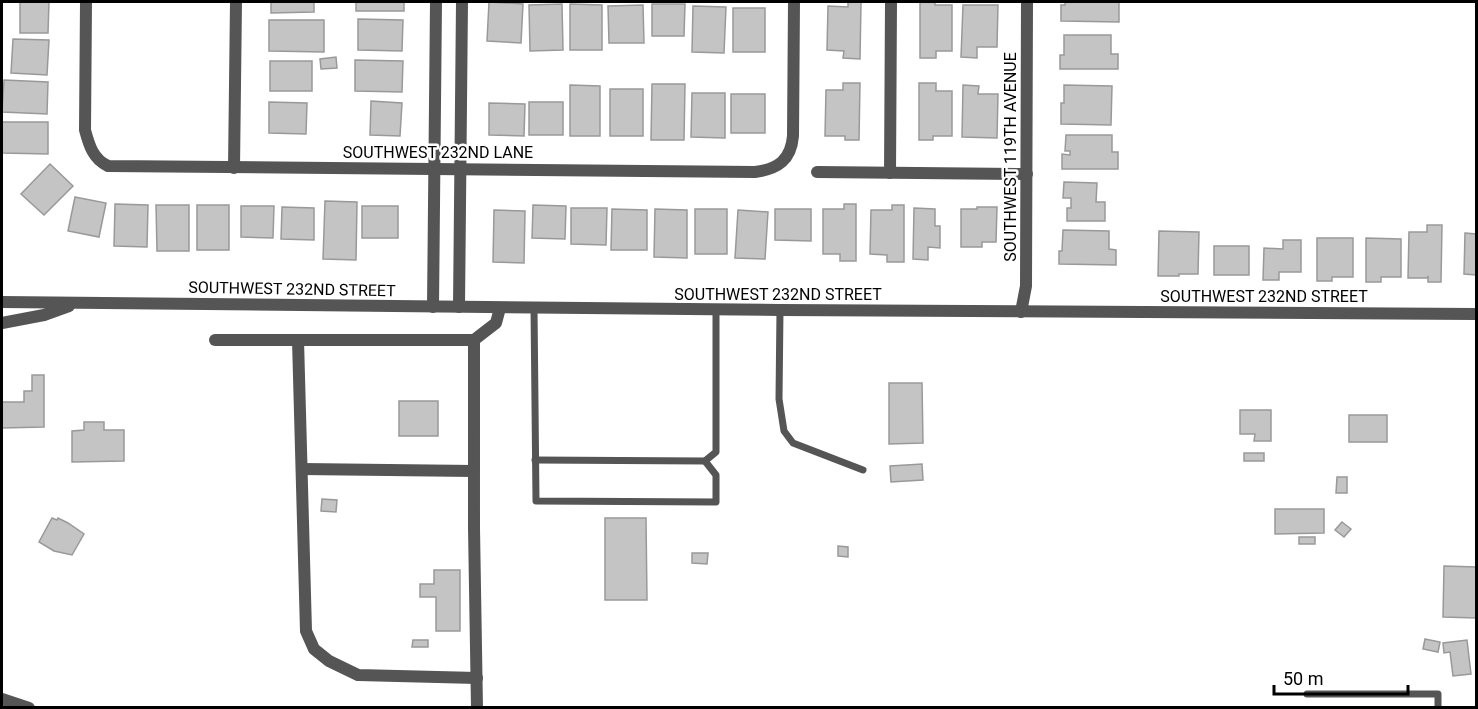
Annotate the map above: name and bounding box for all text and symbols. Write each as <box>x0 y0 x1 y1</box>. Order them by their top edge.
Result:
street label: SOUTHWEST 119TH AVENUE <box>1001 52 1020 262</box>
street label: SOUTHWEST 232ND LANE <box>343 143 533 162</box>
street label: SOUTHWEST 232ND STREET <box>188 278 396 300</box>
street label: SOUTHWEST 232ND STREET <box>674 285 882 304</box>
street label: SOUTHWEST 232ND STREET <box>1160 287 1368 306</box>
scale bar <box>1274 658 1408 696</box>
text: 50 m <box>1283 668 1323 689</box>

